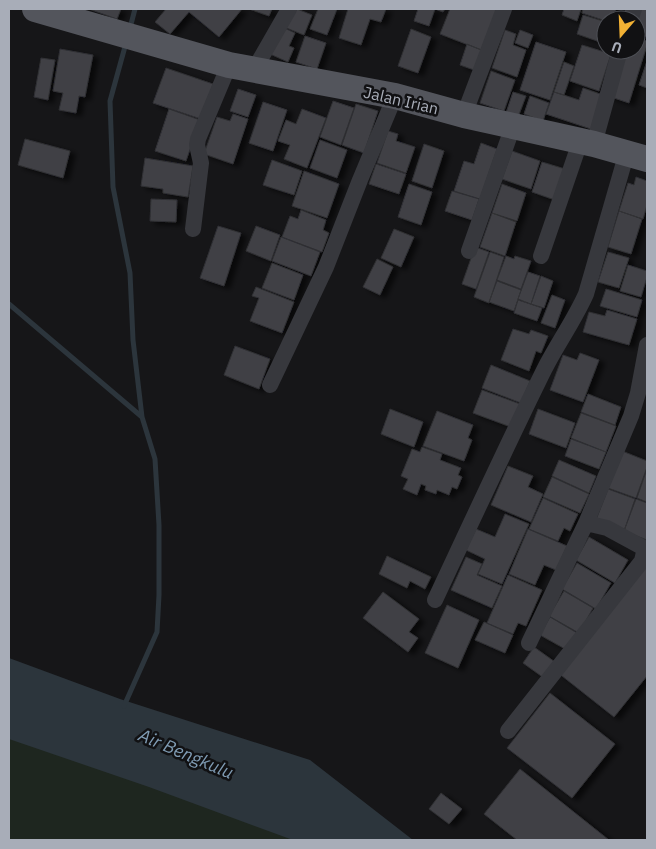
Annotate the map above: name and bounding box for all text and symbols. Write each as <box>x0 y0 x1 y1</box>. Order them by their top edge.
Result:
north arrow <box>596 10 646 60</box>
text: U <box>609 37 624 57</box>
street label: Jalan Irian <box>362 82 440 118</box>
water label: Air Bengkulu <box>134 723 237 784</box>

